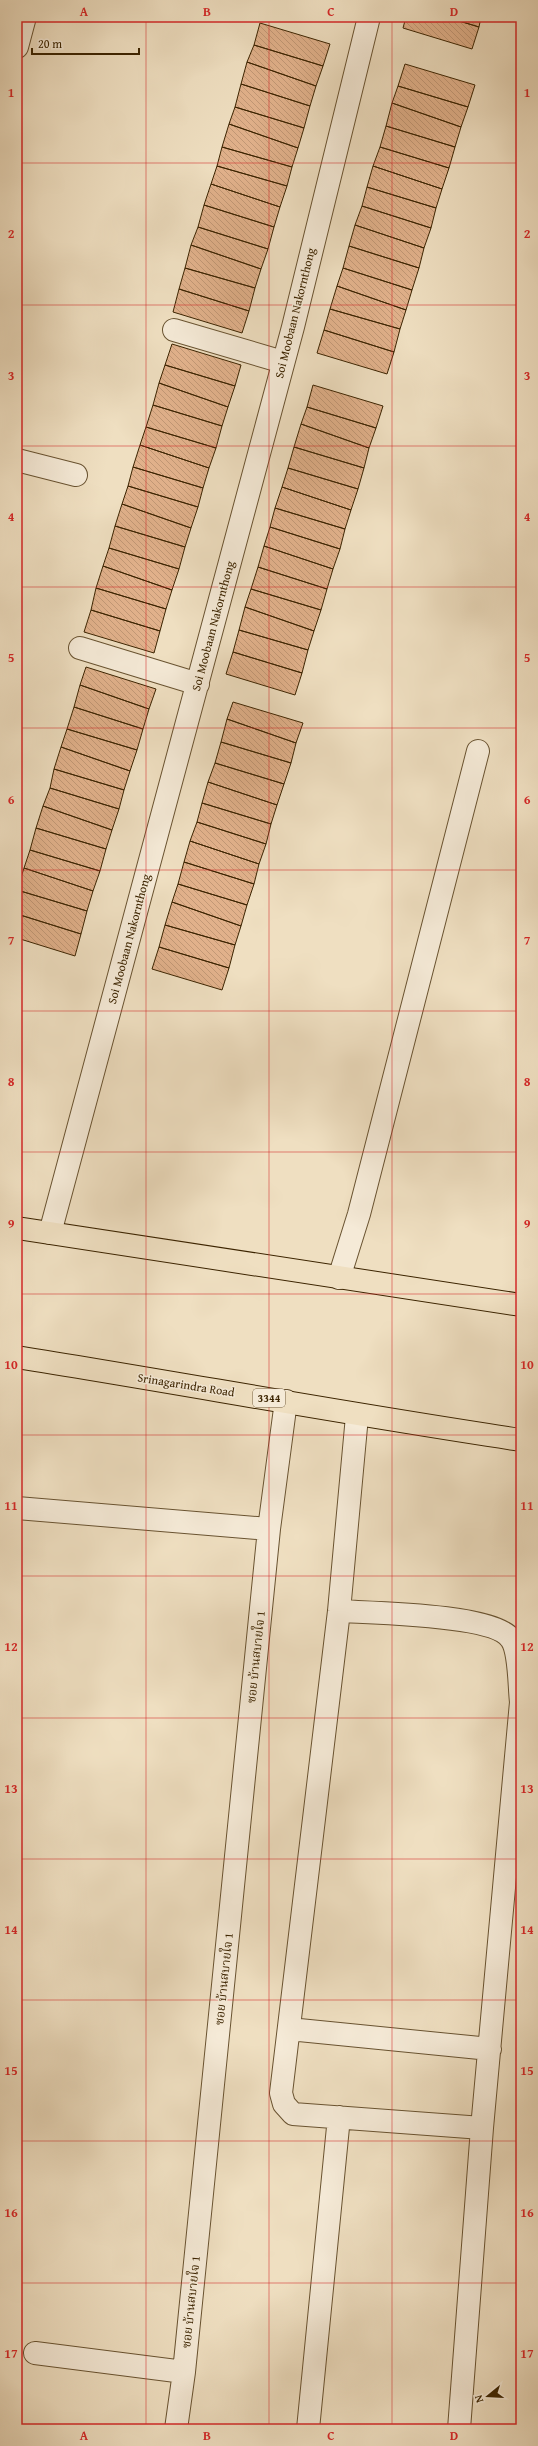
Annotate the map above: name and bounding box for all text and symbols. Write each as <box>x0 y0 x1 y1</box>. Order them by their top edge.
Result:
text: A <box>80 2 89 21</box>
text: B <box>203 2 211 21</box>
text: C <box>327 2 335 21</box>
text: D <box>450 2 458 21</box>
scale bar <box>32 30 139 56</box>
text: 20 m <box>38 35 62 52</box>
text: 1 <box>8 83 14 102</box>
text: 1 <box>524 83 530 102</box>
text: 2 <box>8 224 15 243</box>
text: 2 <box>524 224 531 243</box>
street label: Soi Moobaan Nakornthong <box>270 246 319 380</box>
text: 3 <box>8 366 14 385</box>
text: 3 <box>524 366 530 385</box>
text: 4 <box>8 507 15 526</box>
text: 4 <box>524 507 531 526</box>
street label: Soi Moobaan Nakornthong <box>187 559 238 693</box>
text: 5 <box>8 648 15 667</box>
text: 5 <box>524 648 531 667</box>
text: 6 <box>8 790 15 809</box>
text: 6 <box>524 790 531 809</box>
street label: Soi Moobaan Nakornthong <box>103 872 154 1006</box>
text: 7 <box>8 931 15 950</box>
text: 7 <box>524 931 531 950</box>
text: 8 <box>8 1072 15 1091</box>
text: 8 <box>524 1072 531 1091</box>
text: 9 <box>8 1214 15 1233</box>
text: 9 <box>524 1214 531 1233</box>
text: 10 <box>4 1355 18 1374</box>
text: 10 <box>520 1355 534 1374</box>
street label: Srinagarindra Road <box>136 1368 236 1401</box>
road number: 3344 <box>253 1389 285 1407</box>
text: 11 <box>4 1496 18 1515</box>
text: 11 <box>520 1496 534 1515</box>
street label: ซอย บ้านสบายใจ 1 <box>242 1610 269 1704</box>
text: 12 <box>4 1637 18 1656</box>
text: 12 <box>520 1637 534 1656</box>
text: 13 <box>4 1779 18 1798</box>
text: 13 <box>520 1779 534 1798</box>
text: 14 <box>4 1920 18 1939</box>
text: 14 <box>520 1920 534 1939</box>
street label: ซอย บ้านสบายใจ 1 <box>210 1932 237 2026</box>
text: 15 <box>4 2061 18 2080</box>
text: 15 <box>520 2061 534 2080</box>
text: 16 <box>4 2203 18 2222</box>
text: 16 <box>520 2203 534 2222</box>
street label: ซอย บ้านสบายใจ 1 <box>177 2255 204 2349</box>
text: 17 <box>4 2344 18 2363</box>
text: 17 <box>520 2344 534 2363</box>
north arrow <box>468 2376 508 2416</box>
text: N <box>470 2393 487 2405</box>
text: A <box>80 2426 89 2445</box>
text: B <box>203 2426 211 2445</box>
text: C <box>327 2426 335 2445</box>
text: D <box>450 2426 458 2445</box>

